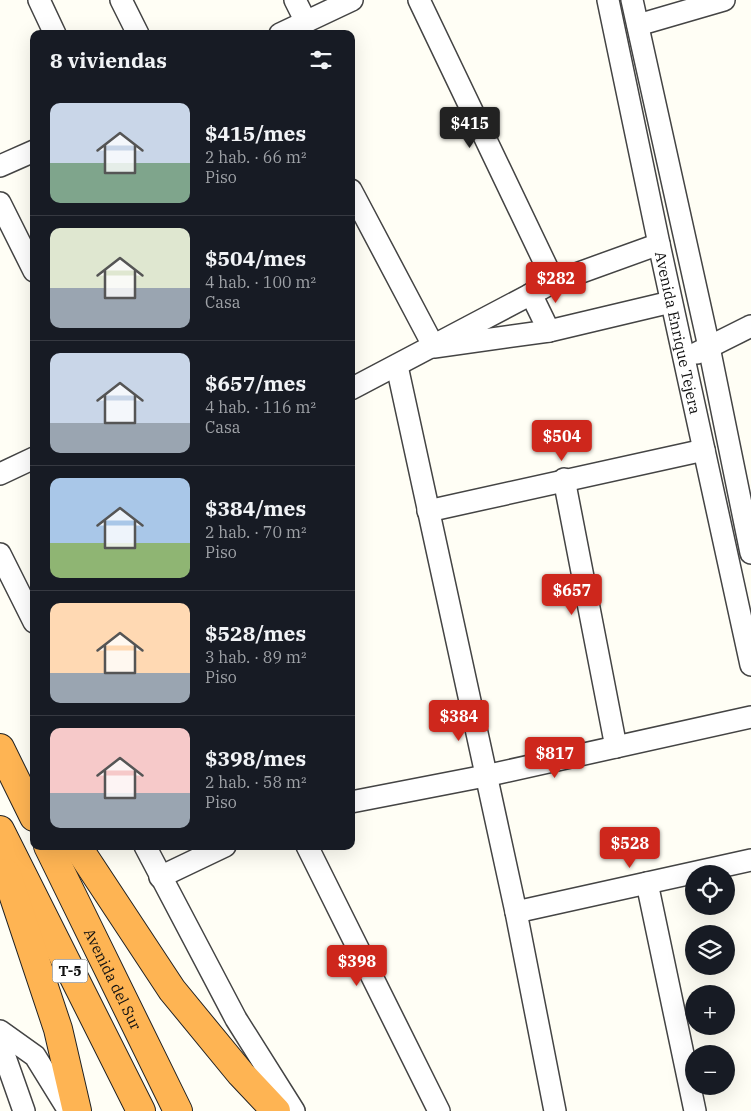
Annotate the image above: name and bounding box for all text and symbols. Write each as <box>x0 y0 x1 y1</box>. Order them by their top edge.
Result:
text: 8 viviendas <box>50 46 167 74</box>
icon: filters <box>307 46 335 74</box>
pin: $415 <box>440 106 500 149</box>
text: $415 <box>451 113 489 133</box>
text: $415/mes <box>205 119 306 147</box>
icon: home <box>90 123 150 183</box>
text: 2 hab. · 66 m² <box>205 147 307 167</box>
text: Piso <box>205 167 237 187</box>
text: $504/mes <box>205 244 306 272</box>
icon: home <box>90 248 150 308</box>
street label: Avenida Enrique Tejera <box>651 250 705 416</box>
pin: $282 <box>526 262 586 304</box>
text: $282 <box>537 268 575 288</box>
text: 4 hab. · 100 m² <box>205 272 316 292</box>
text: Casa <box>205 292 241 312</box>
text: $657/mes <box>205 369 306 397</box>
icon: home <box>90 373 150 433</box>
text: 4 hab. · 116 m² <box>205 397 316 417</box>
text: Casa <box>205 417 241 437</box>
pin: $504 <box>532 420 592 462</box>
text: $504 <box>543 426 581 446</box>
text: $384/mes <box>205 494 306 522</box>
icon: home <box>90 498 150 558</box>
text: 2 hab. · 70 m² <box>205 522 307 542</box>
text: Piso <box>205 542 237 562</box>
pin: $657 <box>542 574 602 616</box>
text: $657 <box>553 580 591 600</box>
text: $528/mes <box>205 619 306 647</box>
icon: home <box>90 623 150 683</box>
text: 3 hab. · 89 m² <box>205 647 307 667</box>
text: Piso <box>205 667 237 687</box>
pin: $384 <box>429 700 489 742</box>
text: $384 <box>440 706 478 726</box>
pin: $817 <box>525 736 585 779</box>
text: $817 <box>536 743 574 763</box>
text: $398/mes <box>205 744 306 772</box>
icon: home <box>90 748 150 808</box>
text: 2 hab. · 58 m² <box>205 772 307 792</box>
text: Piso <box>205 792 237 812</box>
pin: $528 <box>600 826 660 869</box>
text: $528 <box>611 833 649 853</box>
map controls <box>685 865 735 1095</box>
button: locate <box>685 865 735 915</box>
street label: Avenida del Sur <box>80 925 146 1033</box>
button: layers <box>685 925 735 975</box>
pin: $398 <box>327 944 387 987</box>
text: $398 <box>338 951 376 971</box>
road number: T-5 <box>52 959 88 982</box>
button: + <box>685 985 735 1035</box>
button: − <box>685 1045 735 1095</box>

